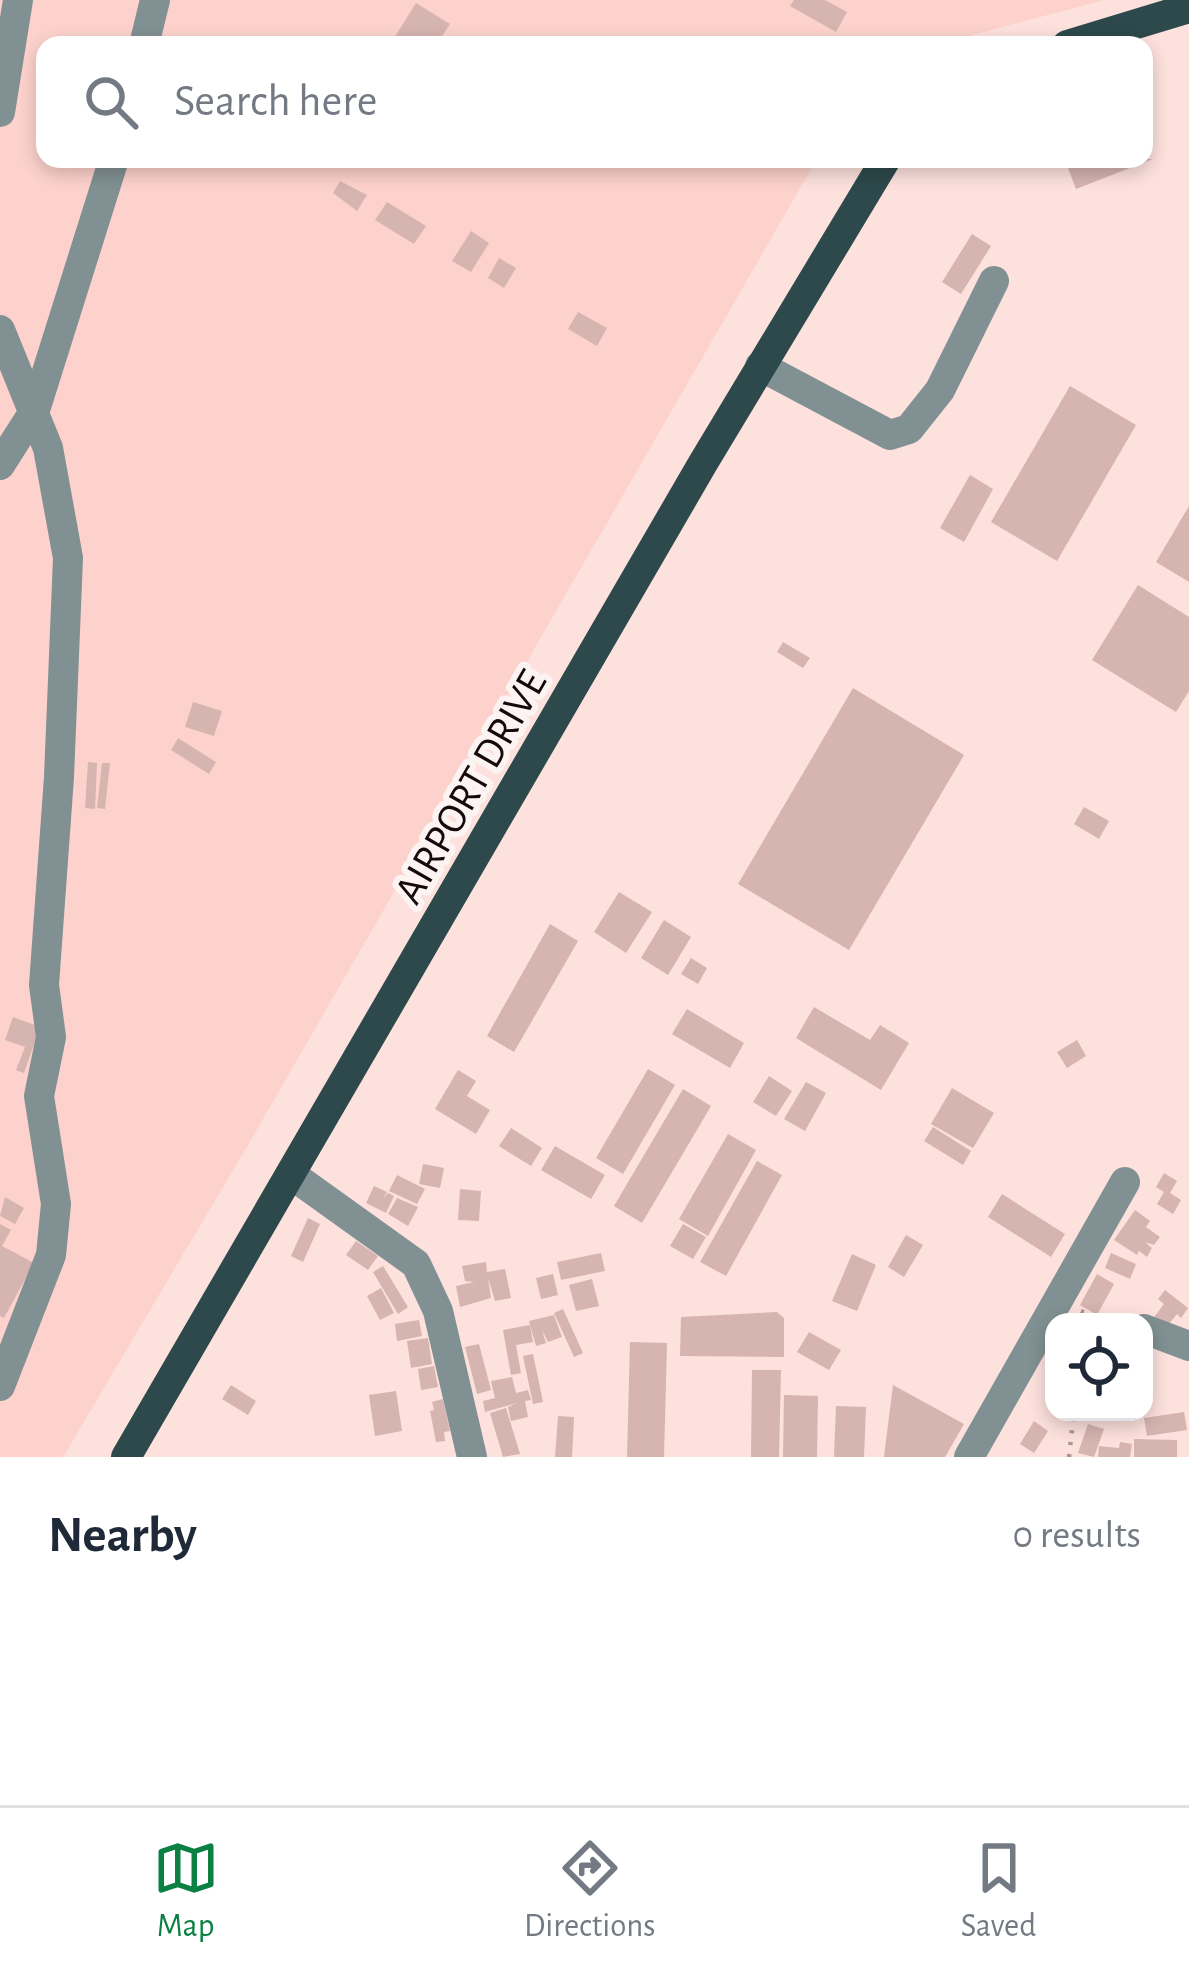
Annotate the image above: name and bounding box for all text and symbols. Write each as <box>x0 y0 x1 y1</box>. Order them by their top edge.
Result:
search box <box>36 36 1153 168</box>
icon: search <box>78 69 144 135</box>
text: Search here <box>174 79 377 124</box>
street label: AIRPORT DRIVE <box>387 663 554 911</box>
map controls <box>1045 1313 1153 1421</box>
button: locate <box>1045 1313 1153 1421</box>
text: Nearby <box>48 1510 197 1561</box>
text: 0 results <box>1013 1516 1141 1555</box>
tab: Map <box>153 1835 219 1947</box>
tab: Directions <box>524 1835 655 1947</box>
tab: Saved <box>961 1835 1036 1947</box>

